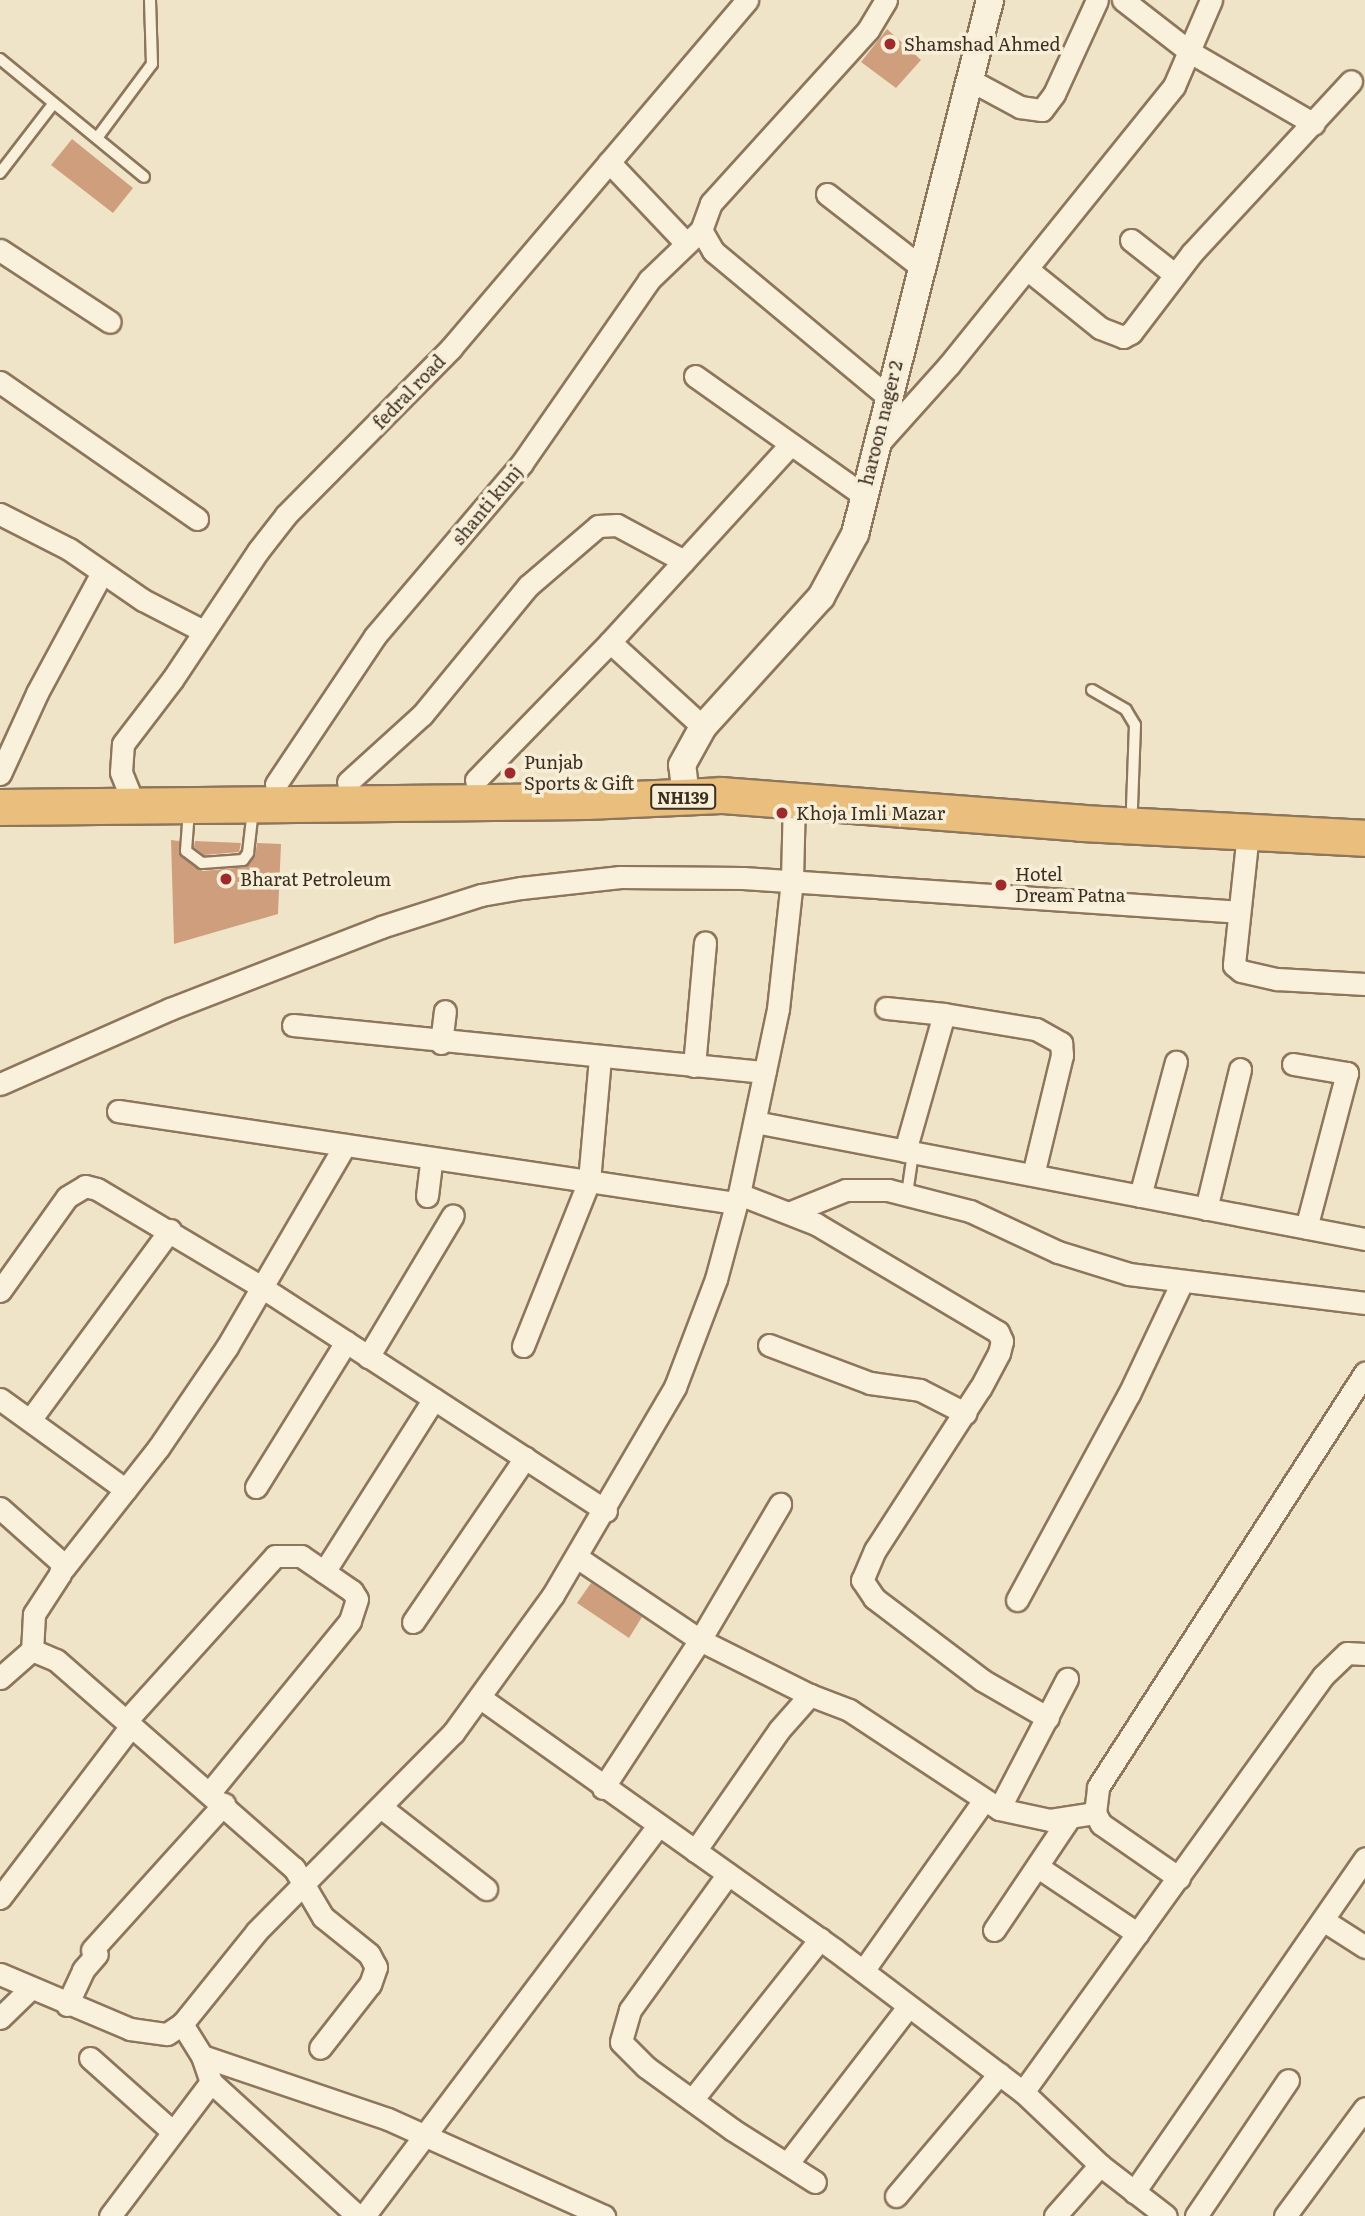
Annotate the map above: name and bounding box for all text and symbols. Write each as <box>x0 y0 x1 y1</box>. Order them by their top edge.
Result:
place label: Shamshad Ahmed <box>904 33 1060 55</box>
marker: Shamshad Ahmed <box>882 36 898 52</box>
street label: fedral road <box>368 351 450 433</box>
street label: haroon nager 2 <box>855 358 907 488</box>
street label: shanti kunj <box>447 461 527 549</box>
place label: Punjab Sports & Gift <box>524 752 634 794</box>
marker: Punjab Sports & Gift <box>502 765 518 781</box>
road number: NH139 <box>650 784 716 810</box>
place label: Khoja Imli Mazar <box>796 802 945 824</box>
marker: Khoja Imli Mazar <box>774 805 790 821</box>
place label: Hotel Dream Patna <box>1015 864 1126 906</box>
place label: Bharat Petroleum <box>240 868 391 890</box>
marker: Bharat Petroleum <box>218 871 234 887</box>
marker: Hotel Dream Patna <box>993 877 1009 893</box>

